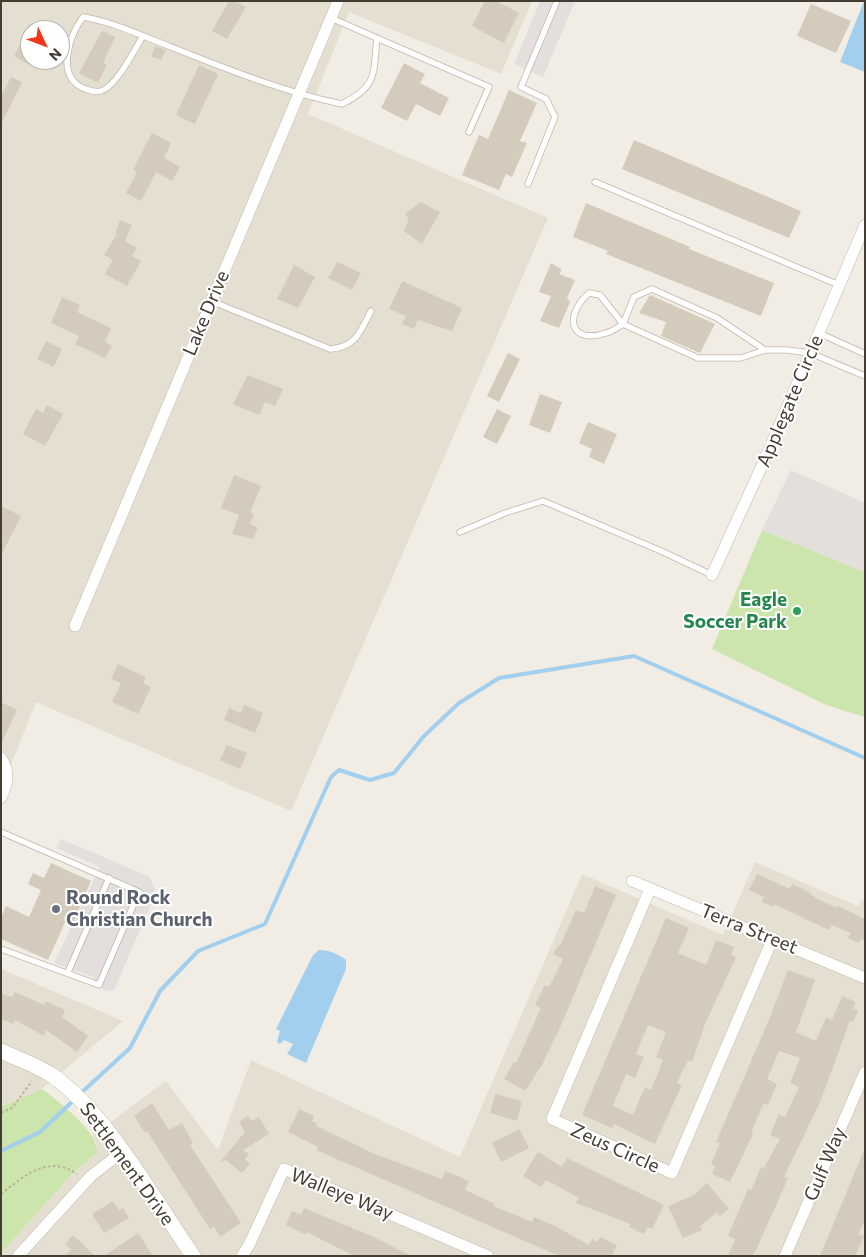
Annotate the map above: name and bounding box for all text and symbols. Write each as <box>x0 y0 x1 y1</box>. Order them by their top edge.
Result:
north arrow <box>20 20 70 70</box>
text: N <box>46 45 65 65</box>
street label: Lake Drive <box>178 267 234 359</box>
street label: Applegate Circle <box>752 332 828 470</box>
place label: Eagle Soccer Park <box>683 589 787 633</box>
marker: Eagle Soccer Park <box>791 605 803 617</box>
place label: Round Rock Christian Church <box>66 887 212 931</box>
street label: Terra Street <box>697 899 801 959</box>
marker: Round Rock Christian Church <box>50 903 62 915</box>
street label: Settlement Drive <box>75 1098 179 1230</box>
street label: Zeus Circle <box>567 1118 663 1178</box>
street label: Gulf Way <box>799 1123 851 1205</box>
street label: Walleye Way <box>287 1163 397 1225</box>

